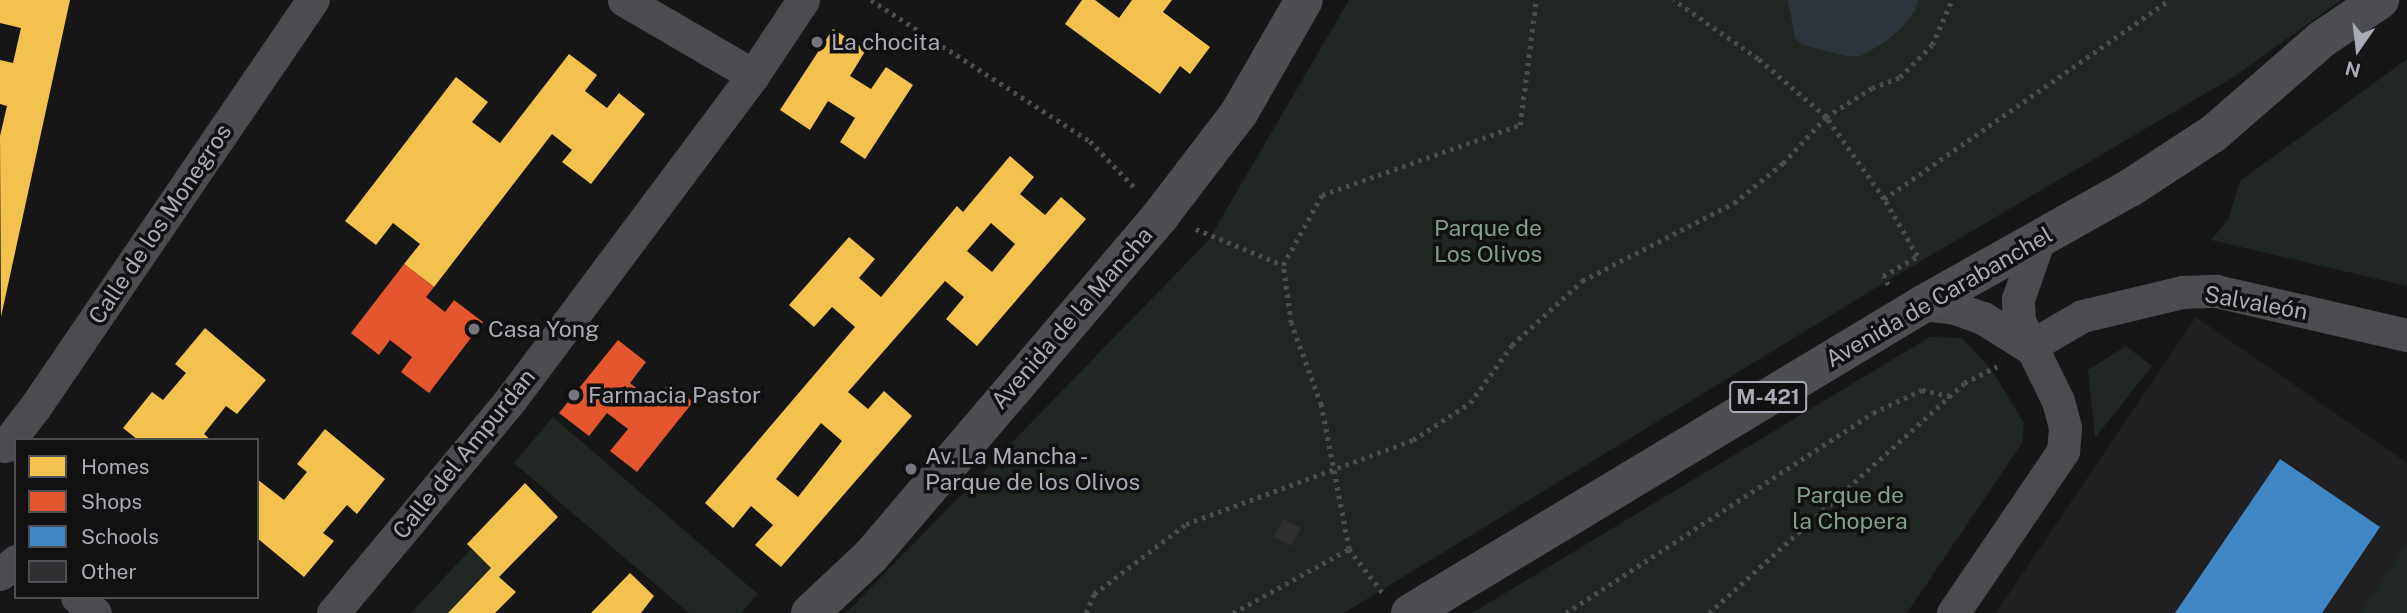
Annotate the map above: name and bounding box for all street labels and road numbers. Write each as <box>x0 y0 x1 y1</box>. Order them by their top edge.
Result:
street label: Calle de los Monegros <box>83 118 237 330</box>
street label: Avenida de la Mancha <box>985 221 1159 415</box>
street label: Avenida de Carabanchel <box>1821 221 2057 373</box>
street label: Salvaleón <box>2202 280 2310 326</box>
street label: Calle del Ampurdan <box>387 363 541 545</box>
road number: M-421 <box>1728 380 1808 414</box>

